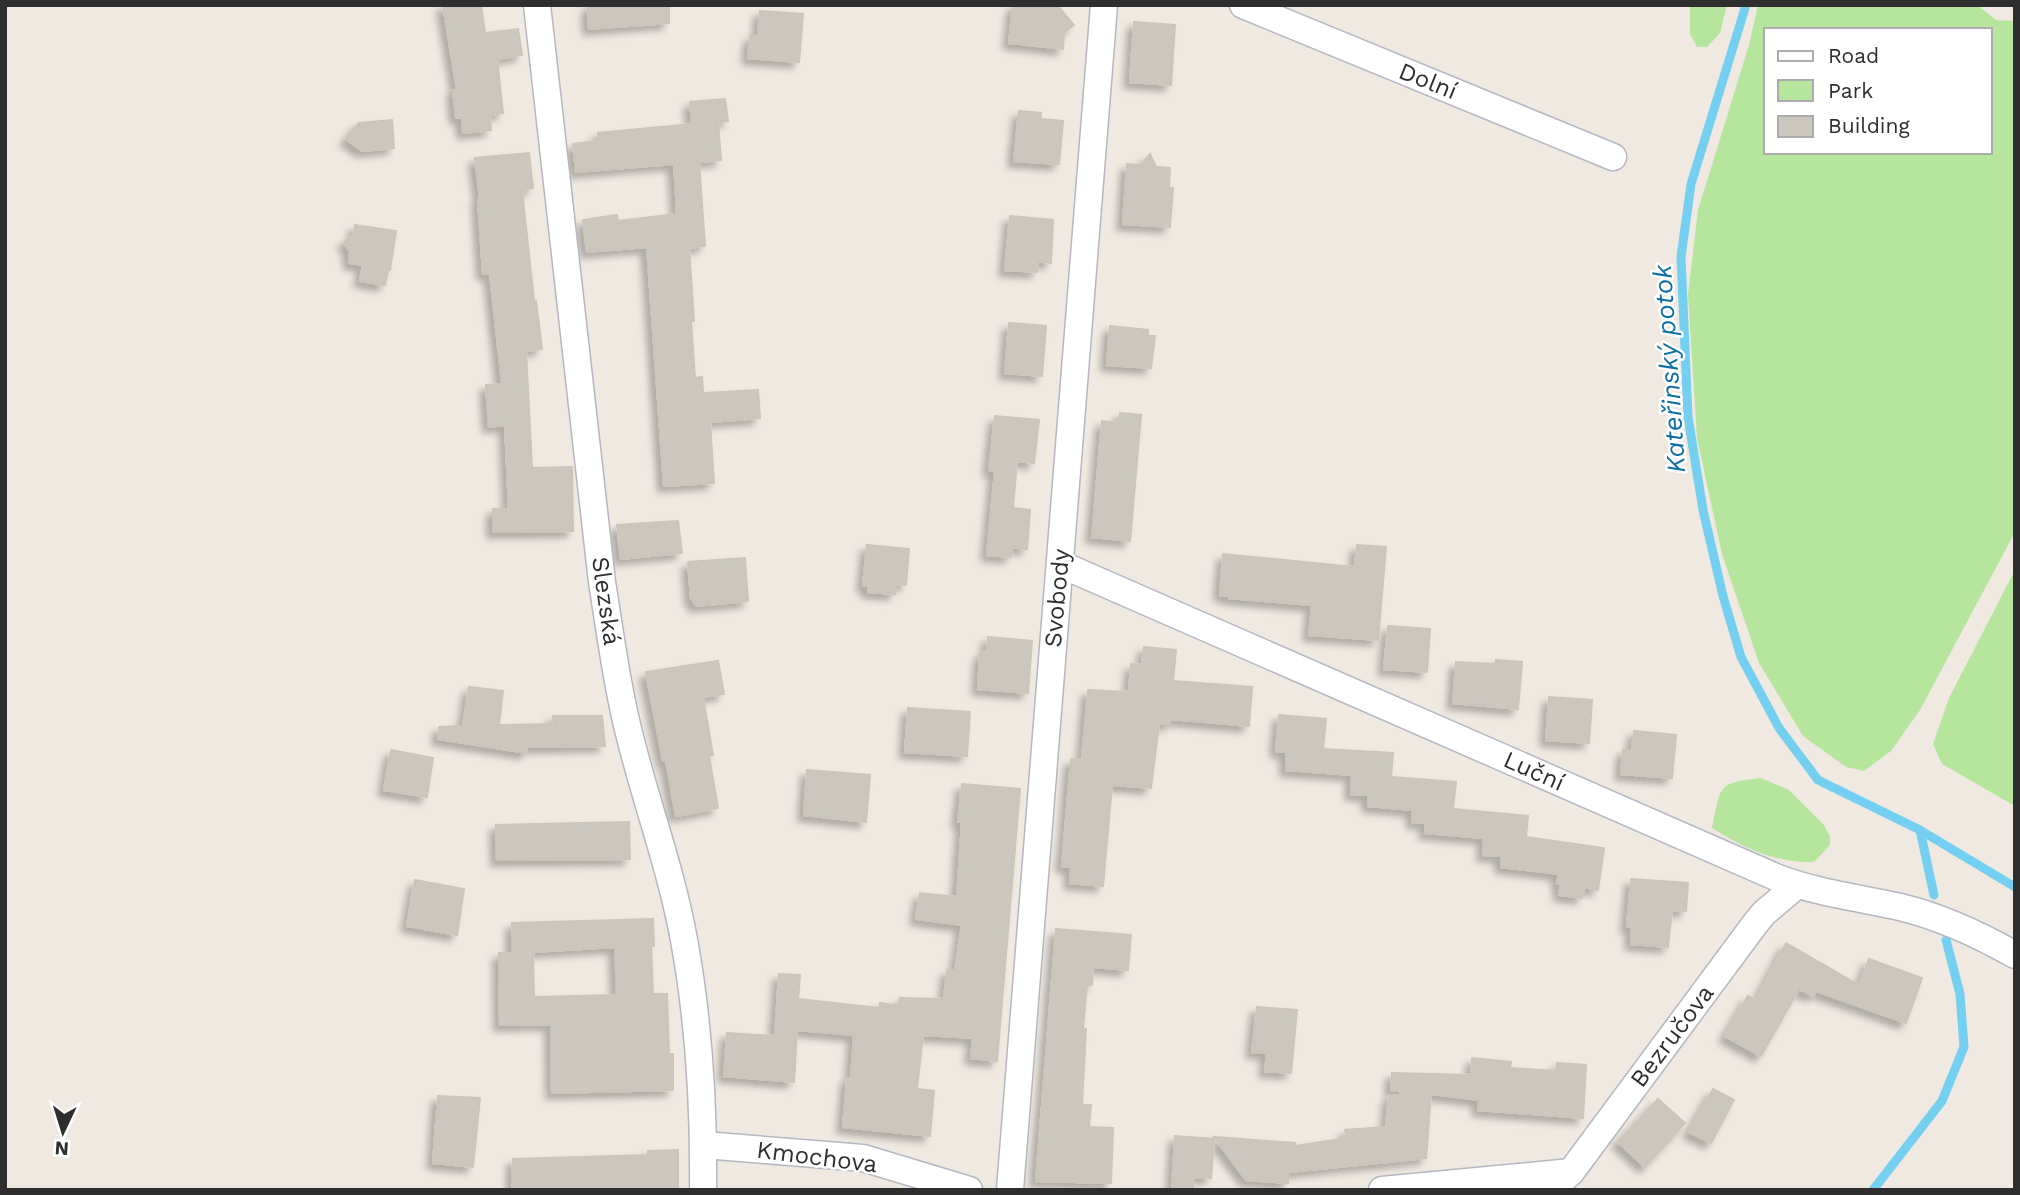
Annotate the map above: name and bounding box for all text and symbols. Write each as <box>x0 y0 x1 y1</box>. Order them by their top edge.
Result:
legend <box>1764 28 1992 154</box>
text: Road <box>1828 43 1879 68</box>
street label: Dolní <box>1395 57 1461 105</box>
text: Park <box>1828 78 1873 103</box>
text: Building <box>1828 113 1910 138</box>
water label: Kateřinský potok <box>1647 263 1691 474</box>
street label: Svobody <box>1039 547 1075 649</box>
street label: Slezská <box>586 555 626 647</box>
street label: Luční <box>1499 745 1569 797</box>
street label: Bezručova <box>1625 979 1719 1093</box>
north arrow <box>28 1097 98 1167</box>
text: N <box>54 1136 70 1160</box>
street label: Kmochova <box>755 1136 879 1178</box>

